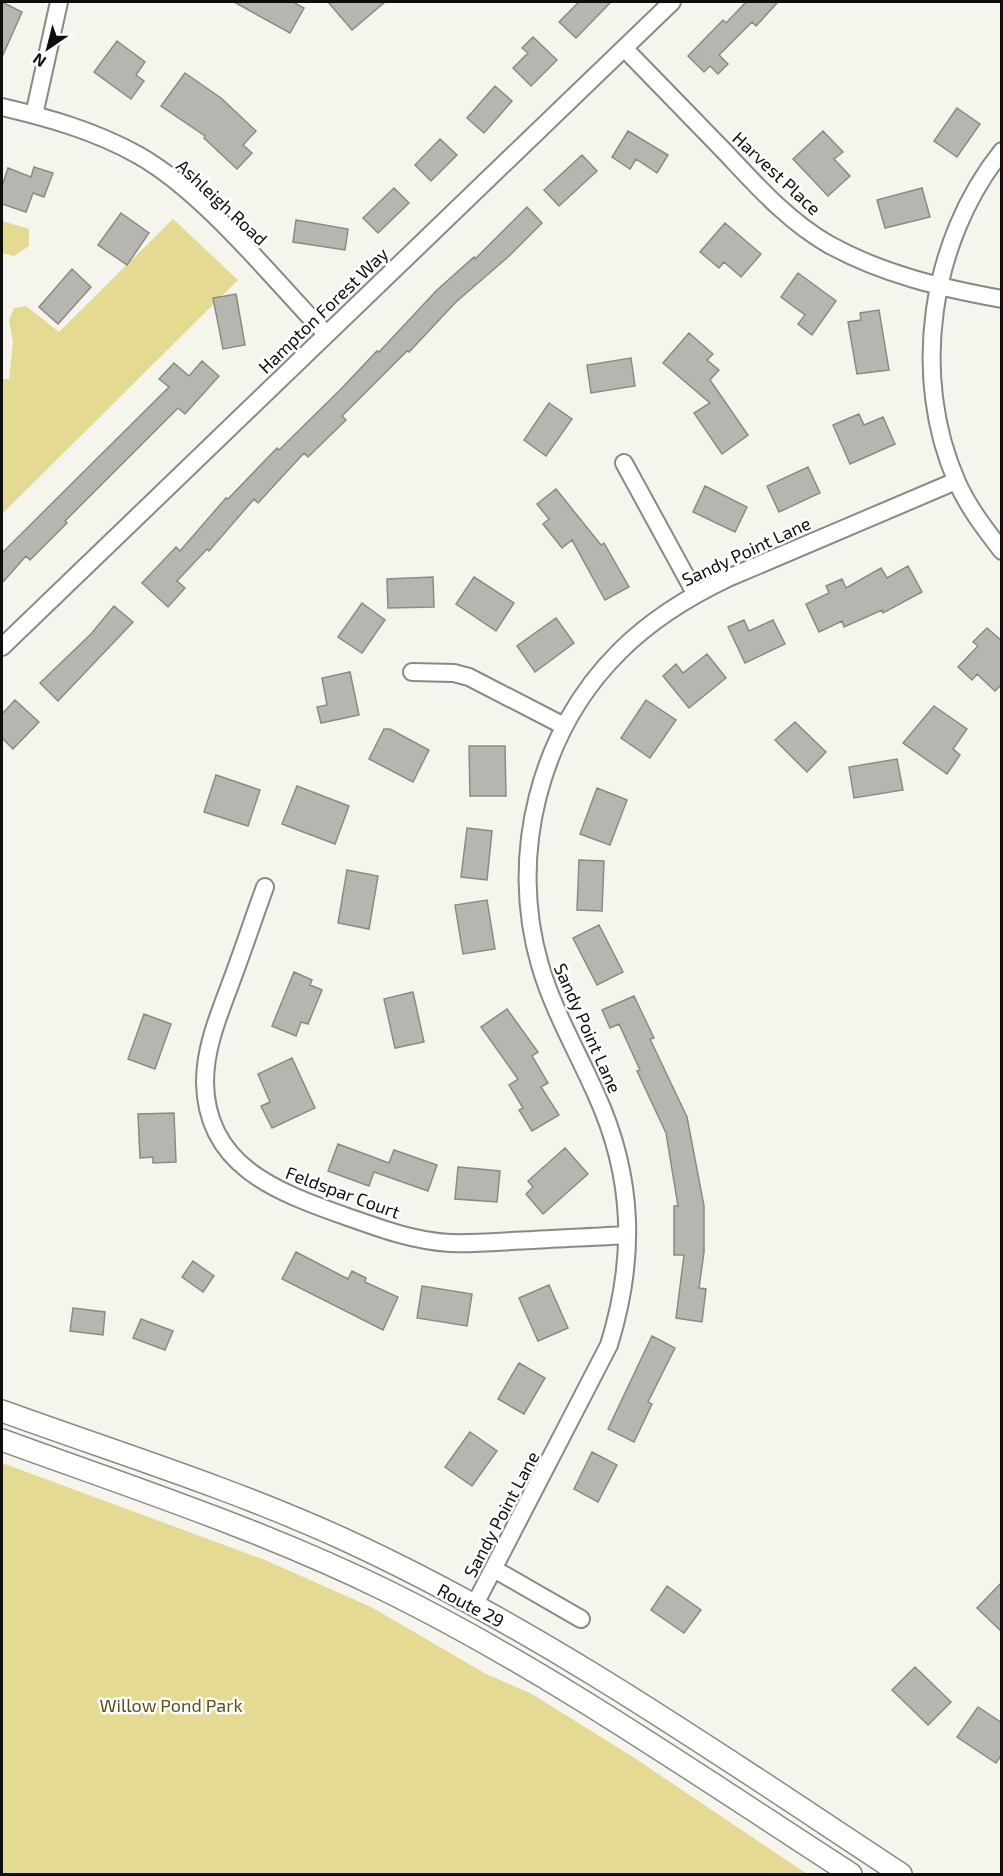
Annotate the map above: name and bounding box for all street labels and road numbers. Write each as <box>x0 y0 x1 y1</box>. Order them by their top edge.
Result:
street label: Harvest Place <box>728 127 826 219</box>
street label: Ashleigh Road <box>172 154 272 250</box>
street label: Hampton Forest Way <box>254 242 393 378</box>
street label: Sandy Point Lane <box>678 512 814 590</box>
street label: Sandy Point Lane <box>550 960 626 1096</box>
street label: Feldspar Court <box>283 1161 403 1223</box>
street label: Sandy Point Lane <box>458 1447 544 1581</box>
street label: Route 29 <box>434 1578 508 1632</box>

